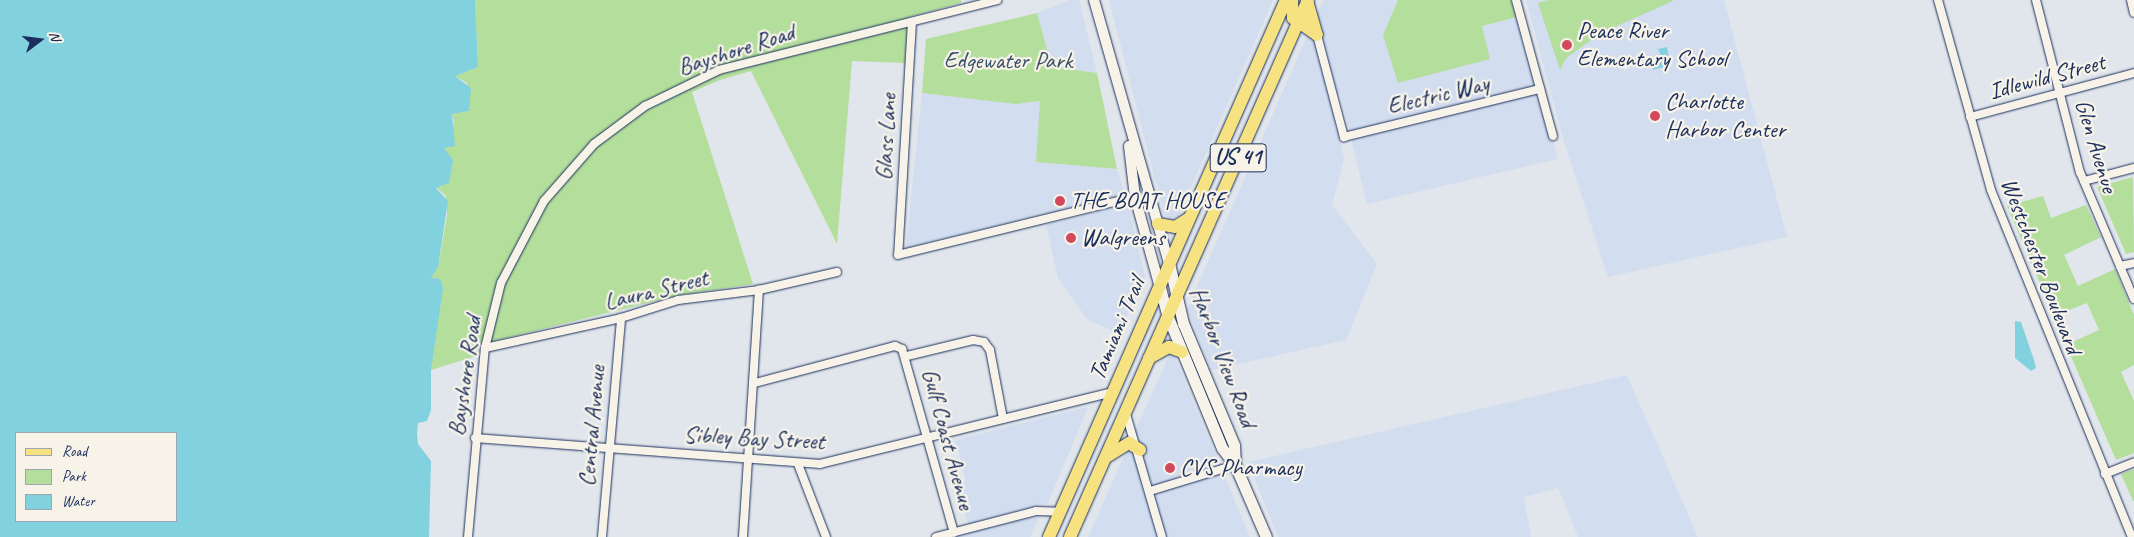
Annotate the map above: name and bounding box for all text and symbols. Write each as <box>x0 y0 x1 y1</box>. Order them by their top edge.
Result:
north arrow <box>15 15 65 65</box>
place label: Peace River Elementary School <box>1577 17 1727 73</box>
street label: Bayshore Road <box>674 18 798 82</box>
text: N <box>46 30 64 42</box>
marker: Peace River Elementary School <box>1561 39 1573 51</box>
park label: Edgewater Park <box>944 47 1072 75</box>
street label: Idlewild Street <box>1986 48 2108 106</box>
street label: Electric Way <box>1384 68 1492 122</box>
place label: Charlotte Harbor Center <box>1665 88 1785 144</box>
street label: Glass Lane <box>869 92 903 182</box>
street label: Glen Avenue <box>2068 96 2124 196</box>
marker: Charlotte Harbor Center <box>1649 110 1661 122</box>
road number: US 41 <box>1209 138 1267 178</box>
street label: Westchester Boulevard <box>1994 174 2088 358</box>
place label: THE BOAT HOUSE <box>1070 187 1226 215</box>
marker: THE BOAT HOUSE <box>1054 195 1066 207</box>
place label: Walgreens <box>1081 224 1165 252</box>
marker: Walgreens <box>1065 232 1077 244</box>
street label: Laura Street <box>601 263 711 317</box>
street label: Tamiami Trail <box>1083 273 1151 385</box>
street label: Harbor View Road <box>1183 283 1263 431</box>
street label: Bayshore Road <box>442 314 488 438</box>
street label: Central Avenue <box>572 364 612 488</box>
street label: Gulf Coast Avenue <box>915 366 981 512</box>
street label: Sibley Bay Street <box>683 420 825 456</box>
legend <box>15 432 178 522</box>
text: Road <box>62 442 87 461</box>
place label: CVS Pharmacy <box>1180 454 1302 482</box>
marker: CVS Pharmacy <box>1164 462 1176 474</box>
text: Park <box>62 467 86 486</box>
text: Water <box>62 492 95 511</box>

